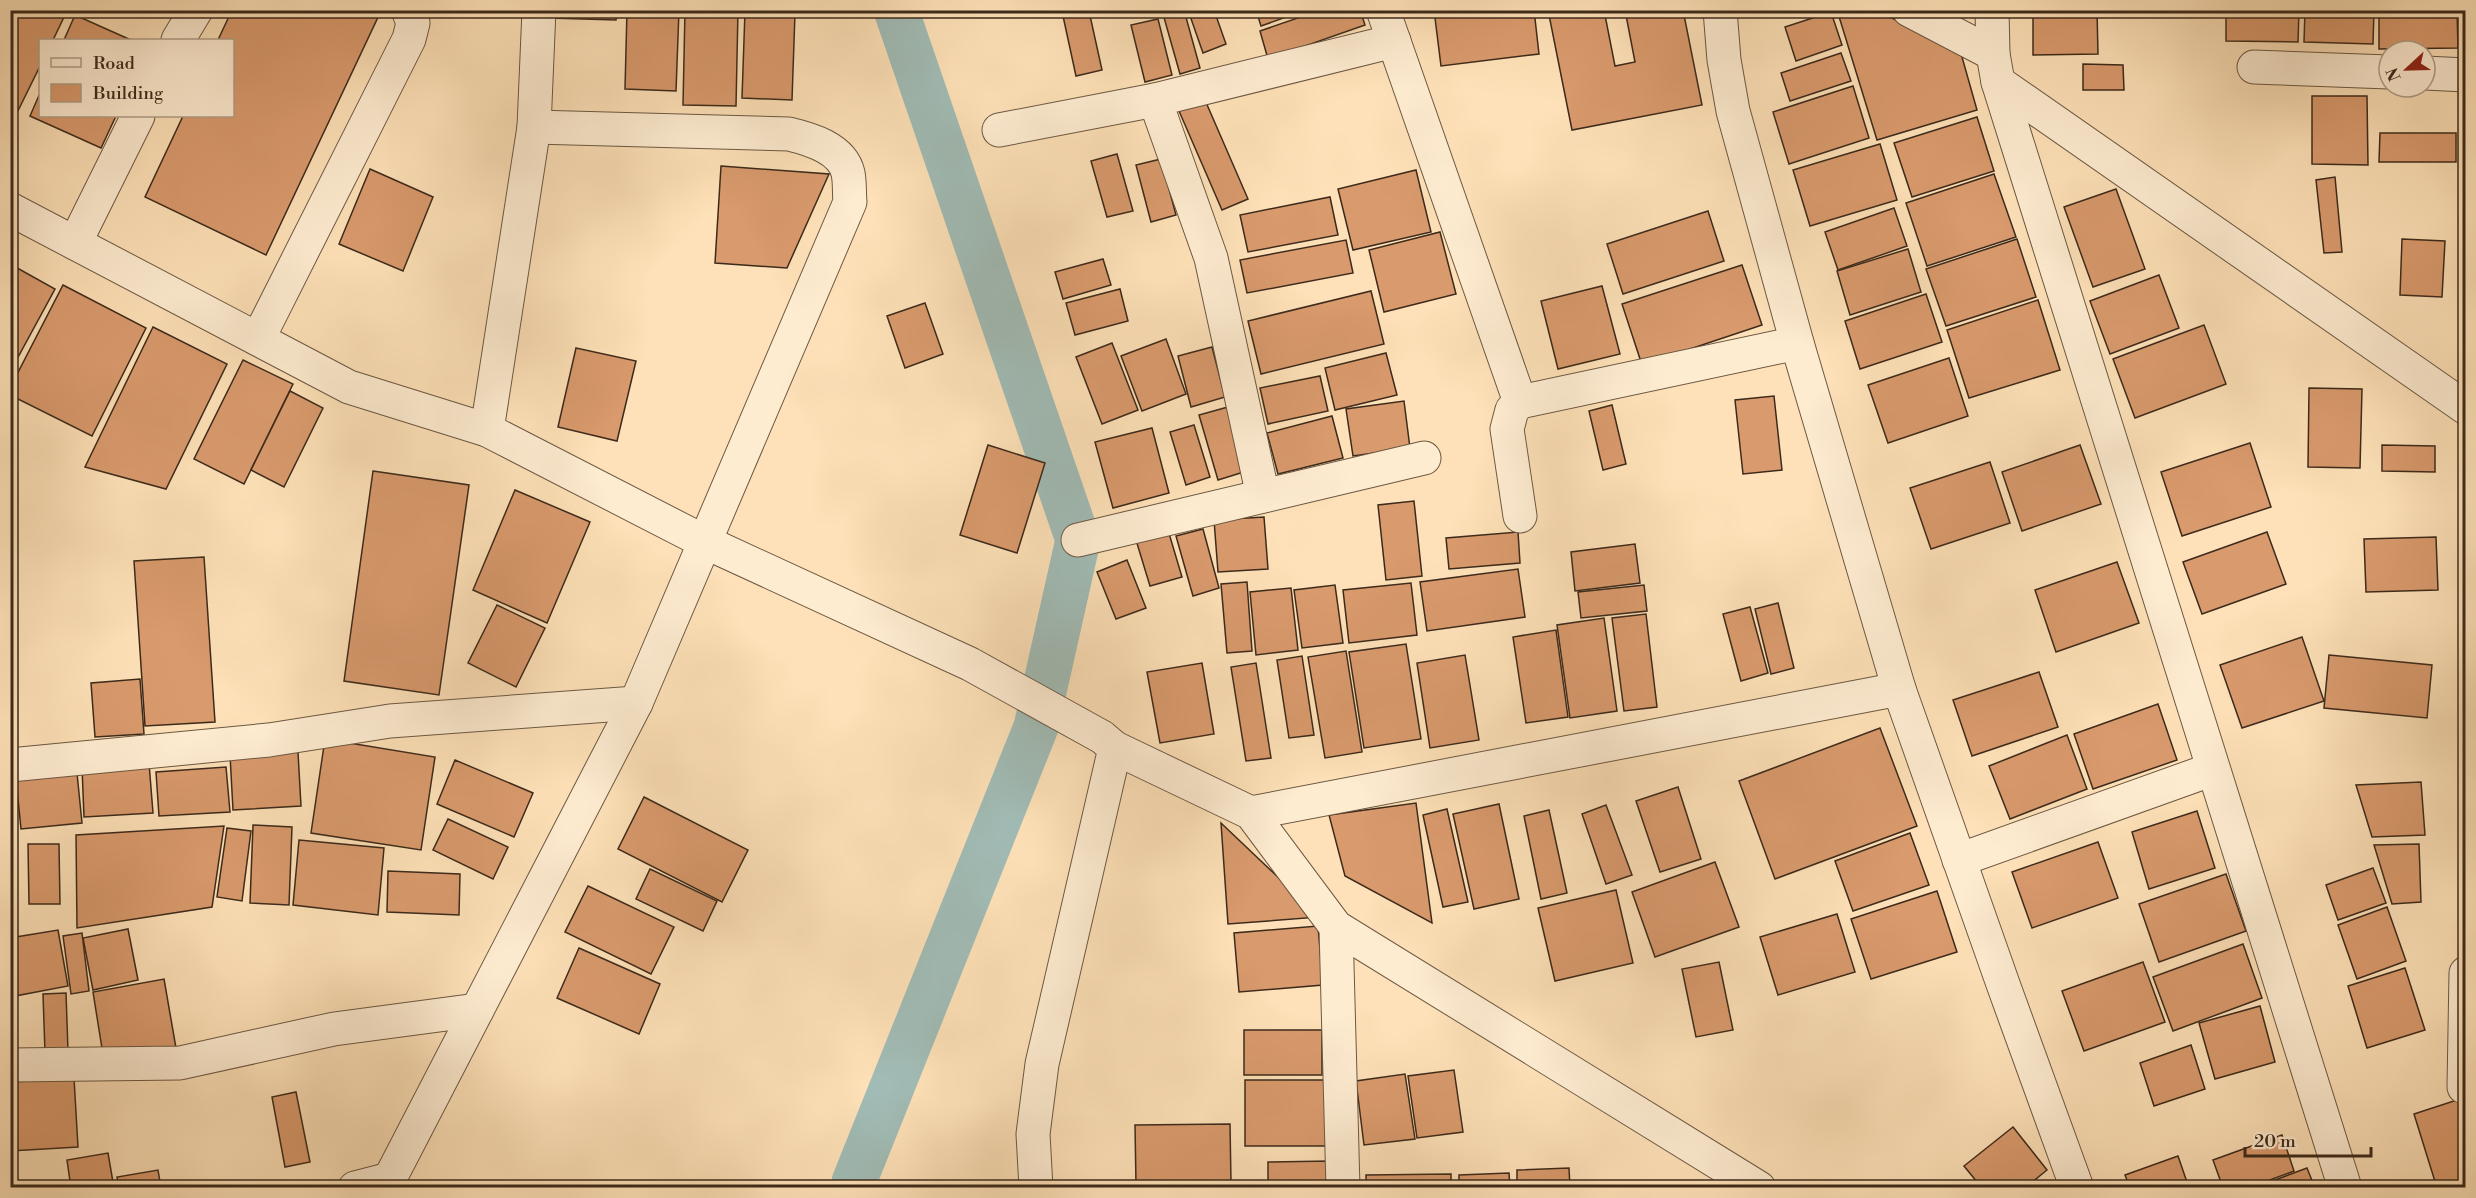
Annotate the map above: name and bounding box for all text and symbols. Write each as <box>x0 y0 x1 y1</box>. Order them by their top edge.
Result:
legend <box>39 39 234 117</box>
north arrow <box>2377 39 2437 99</box>
text: Road <box>93 52 136 75</box>
text: N <box>2382 64 2406 84</box>
text: Building <box>92 82 164 105</box>
scale bar <box>2245 1120 2371 1158</box>
text: 20 m <box>2254 1130 2296 1153</box>

